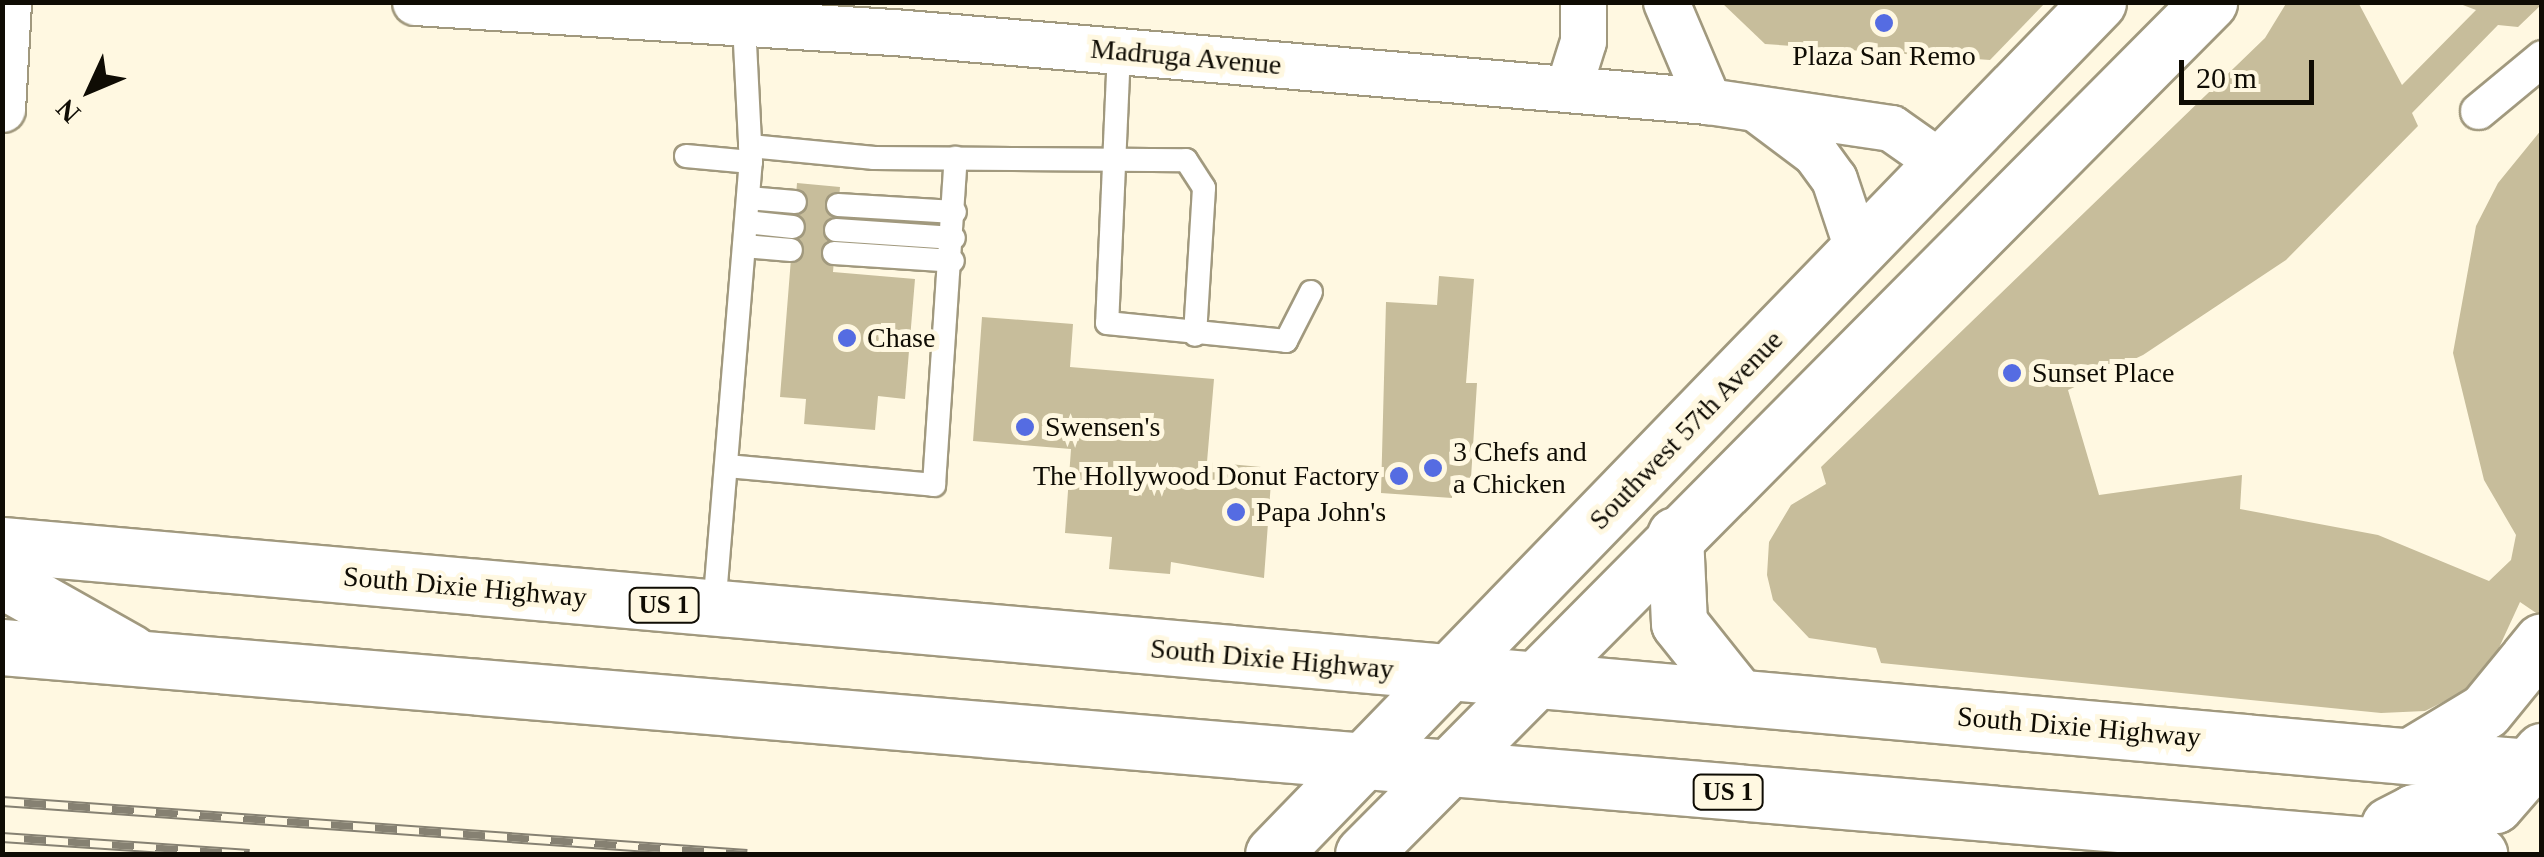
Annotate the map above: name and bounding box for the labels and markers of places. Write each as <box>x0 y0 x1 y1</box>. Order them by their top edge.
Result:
marker: Plaza San Remo <box>1873 12 1895 34</box>
place label: Plaza San Remo <box>1792 39 1976 73</box>
place label: Chase <box>867 321 935 355</box>
marker: Chase <box>836 327 858 349</box>
place label: Sunset Place <box>2032 356 2174 390</box>
marker: Sunset Place <box>2001 362 2023 384</box>
place label: Swensen's <box>1045 410 1160 444</box>
marker: Swensen's <box>1014 416 1036 438</box>
place label: 3 Chefs and a Chicken <box>1453 435 1587 501</box>
marker: 3 Chefs and a Chicken <box>1422 457 1444 479</box>
place label: The Hollywood Donut Factory <box>1033 459 1379 493</box>
marker: The Hollywood Donut Factory <box>1388 465 1410 487</box>
place label: Papa John's <box>1256 495 1386 529</box>
marker: Papa John's <box>1225 501 1247 523</box>

